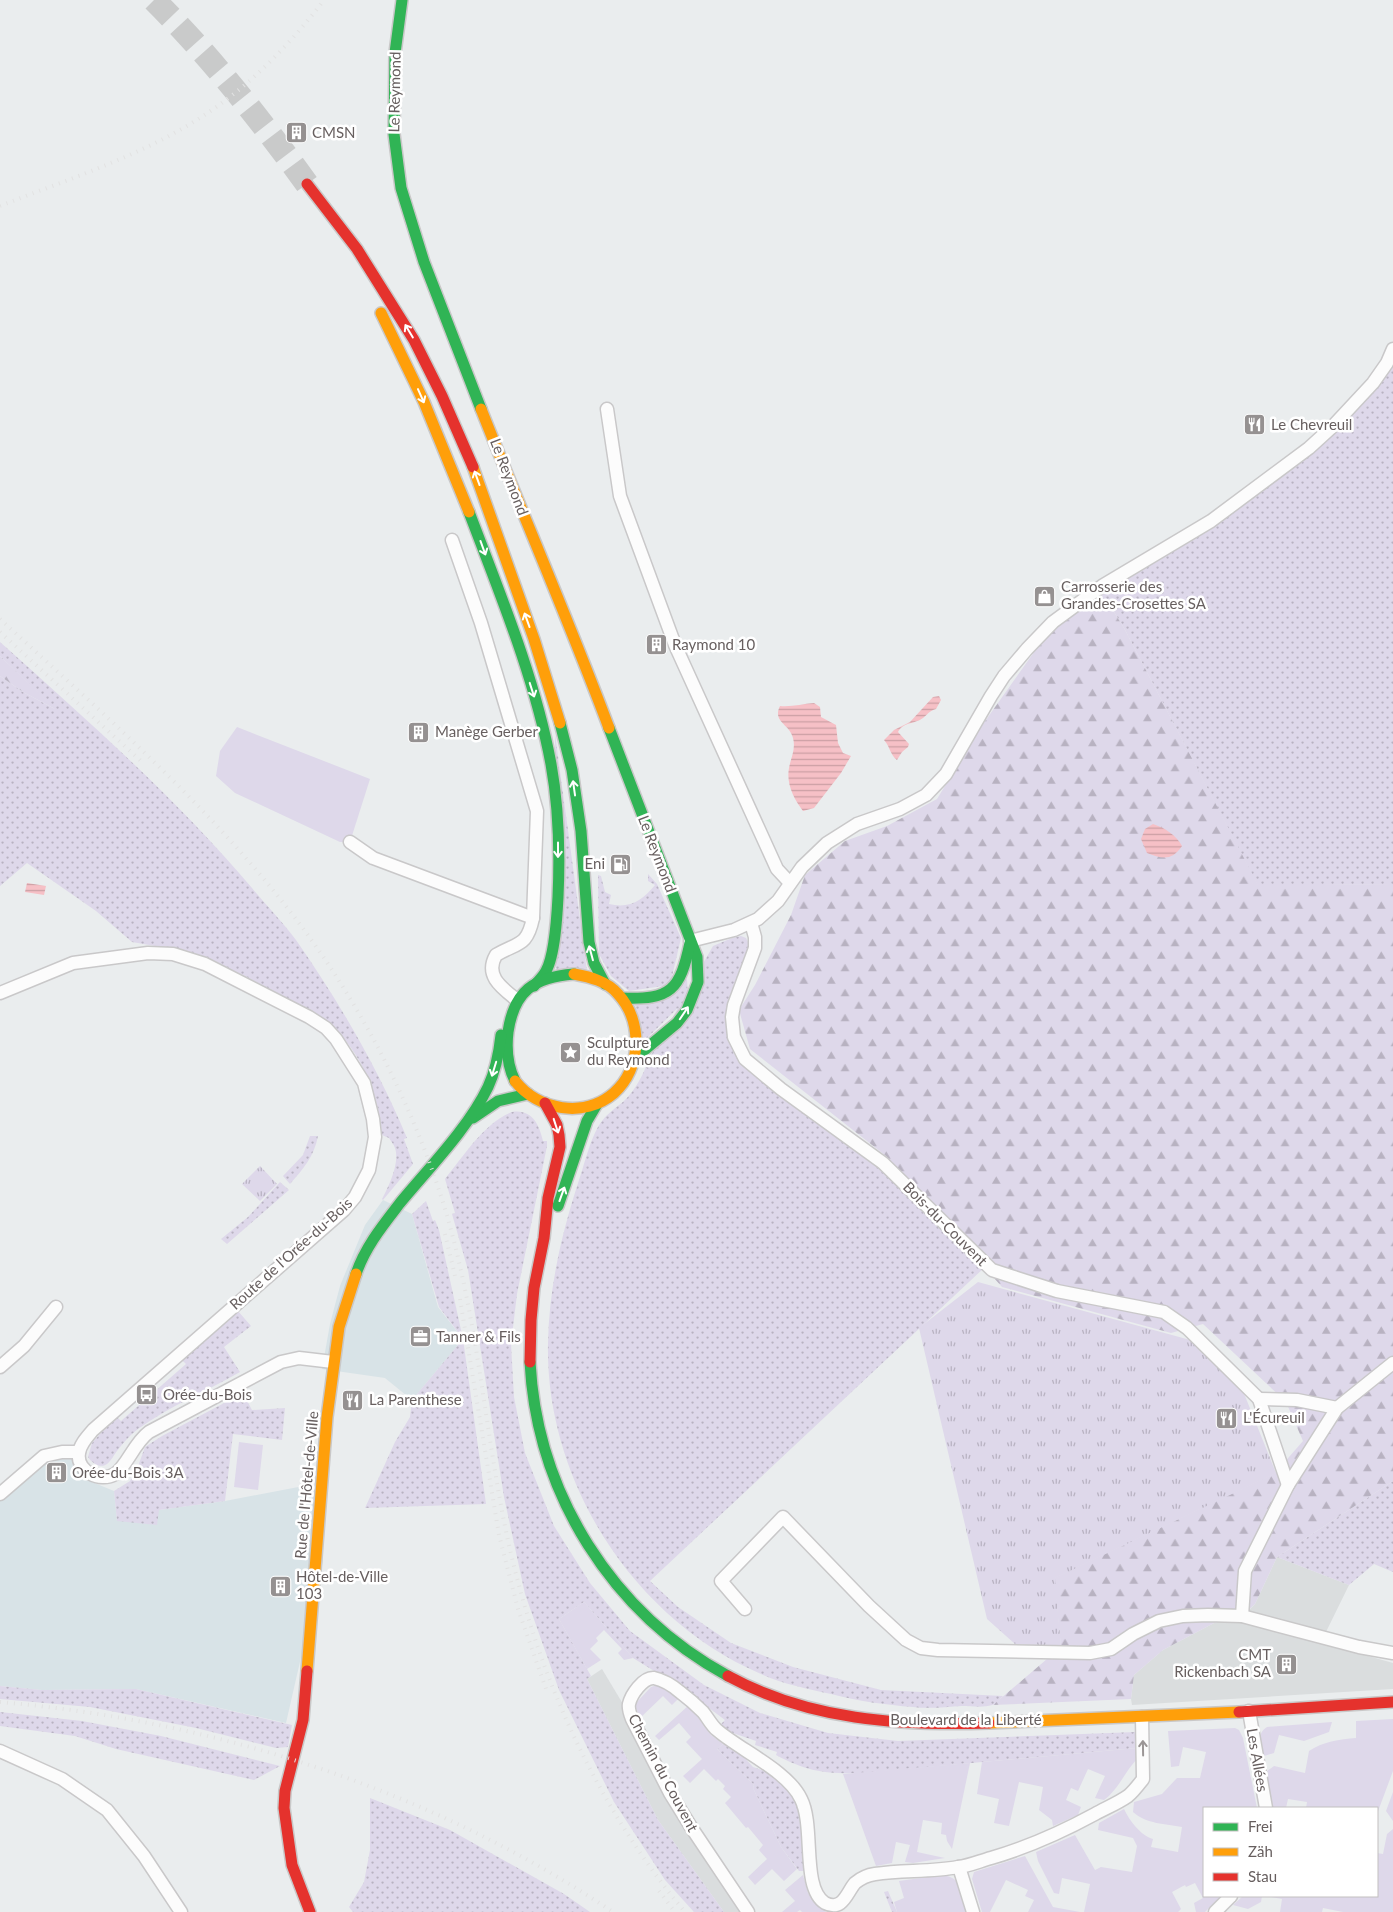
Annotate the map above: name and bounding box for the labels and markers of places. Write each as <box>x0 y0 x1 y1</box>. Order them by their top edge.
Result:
building icon: CMSN <box>284 121 308 145</box>
place label: CMSN <box>312 123 356 141</box>
restaurant icon: Le Chevreuil <box>1243 413 1267 437</box>
place label: Le Chevreuil <box>1271 415 1352 433</box>
place label: Carrosserie des Grandes-Crosettes SA <box>1061 577 1207 612</box>
shop icon: Carrosserie des Grandes-Crosettes SA <box>1033 584 1057 608</box>
building icon: Raymond 10 <box>644 633 668 657</box>
place label: Raymond 10 <box>672 635 755 653</box>
building icon: Manège Gerber <box>407 720 431 744</box>
place label: Manège Gerber <box>435 722 538 740</box>
fuel station icon: Eni <box>609 852 633 876</box>
place label: Eni <box>585 854 605 872</box>
place label: Sculpture du Reymond <box>587 1033 670 1068</box>
place icon: Sculpture du Reymond <box>559 1040 583 1064</box>
office icon: Tanner & Fils <box>408 1325 432 1349</box>
place label: Tanner & Fils <box>436 1327 521 1345</box>
bus stop icon: Orée-du-Bois <box>135 1383 159 1407</box>
place label: Orée-du-Bois <box>163 1385 252 1403</box>
restaurant icon: La Parenthese <box>341 1388 365 1412</box>
place label: La Parenthese <box>369 1390 462 1408</box>
restaurant icon: L'Écureuil <box>1215 1406 1239 1430</box>
place label: L'Écureuil <box>1243 1408 1305 1426</box>
building icon: Orée-du-Bois 3A <box>44 1461 68 1485</box>
place label: Orée-du-Bois 3A <box>72 1463 184 1481</box>
place label: Hôtel-de-Ville 103 <box>296 1567 388 1602</box>
building icon: Hôtel-de-Ville 103 <box>268 1574 292 1598</box>
place label: CMT Rickenbach SA <box>1174 1645 1272 1680</box>
building icon: CMT Rickenbach SA <box>1275 1652 1299 1676</box>

